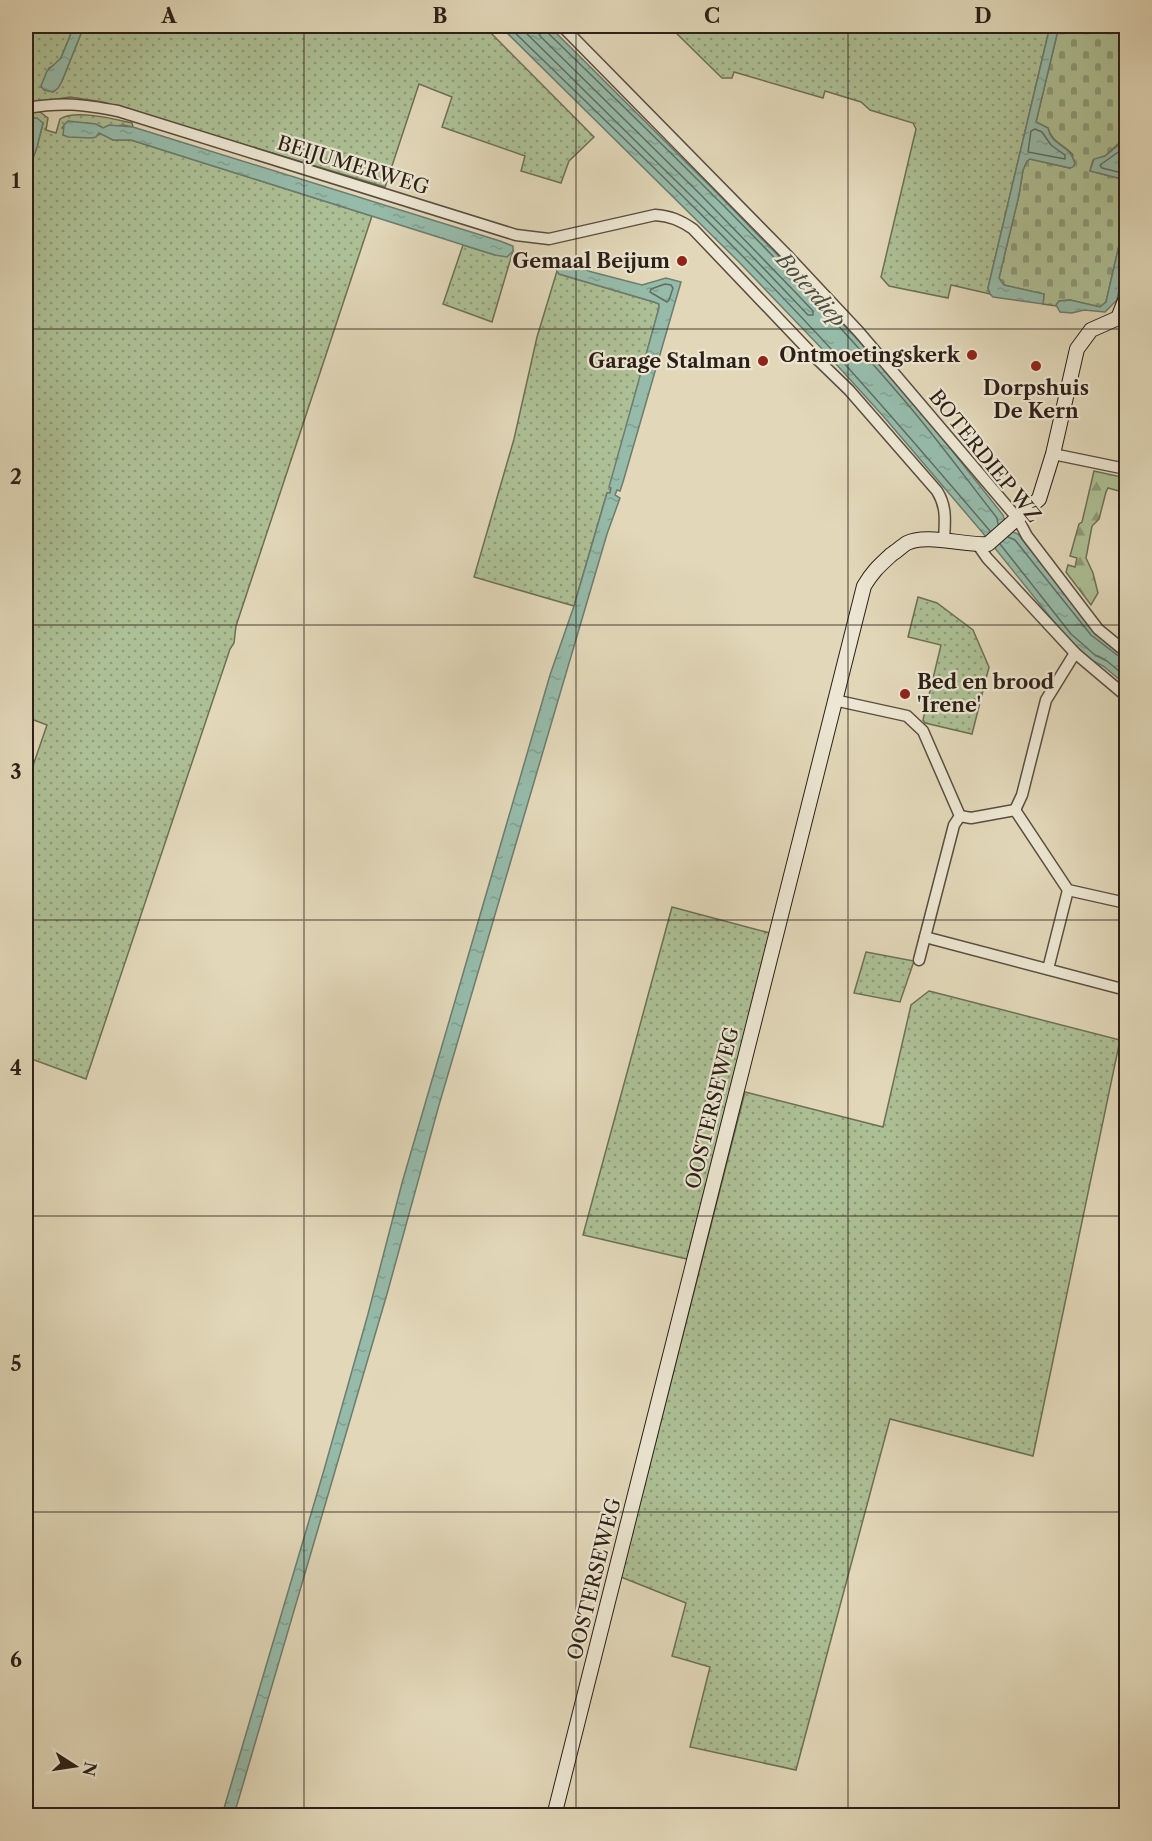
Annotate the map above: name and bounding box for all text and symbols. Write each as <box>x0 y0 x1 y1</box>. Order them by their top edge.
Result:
text: A <box>160 4 177 28</box>
text: B <box>433 4 448 28</box>
text: C <box>704 4 720 28</box>
text: D <box>974 4 992 28</box>
street label: BEIJUMERWEG <box>274 130 432 200</box>
text: 1 <box>12 169 21 193</box>
water label: Boterdiep <box>770 246 851 332</box>
place label: Gemaal Beijum <box>512 249 670 273</box>
marker: Gemaal Beijum <box>675 254 689 268</box>
place label: Ontmoetingskerk <box>779 343 961 367</box>
marker: Ontmoetingskerk <box>965 348 979 362</box>
place label: Garage Stalman <box>588 349 751 373</box>
marker: Garage Stalman <box>756 354 770 368</box>
marker: Dorpshuis De Kern <box>1029 359 1043 373</box>
place label: Dorpshuis De Kern <box>983 376 1089 423</box>
street label: BOTERDIEP WZ <box>924 385 1046 527</box>
text: 2 <box>10 465 22 489</box>
place label: Bed en brood 'Irene' <box>917 670 1055 717</box>
marker: Bed en brood 'Irene' <box>898 687 912 701</box>
text: 3 <box>10 760 22 784</box>
street label: OOSTERSEWEG <box>680 1024 744 1192</box>
text: 4 <box>10 1056 22 1080</box>
text: 5 <box>10 1352 22 1376</box>
street label: OOSTERSEWEG <box>562 1495 626 1663</box>
text: 6 <box>10 1648 22 1672</box>
north arrow <box>45 1736 105 1796</box>
text: N <box>78 1760 101 1778</box>

